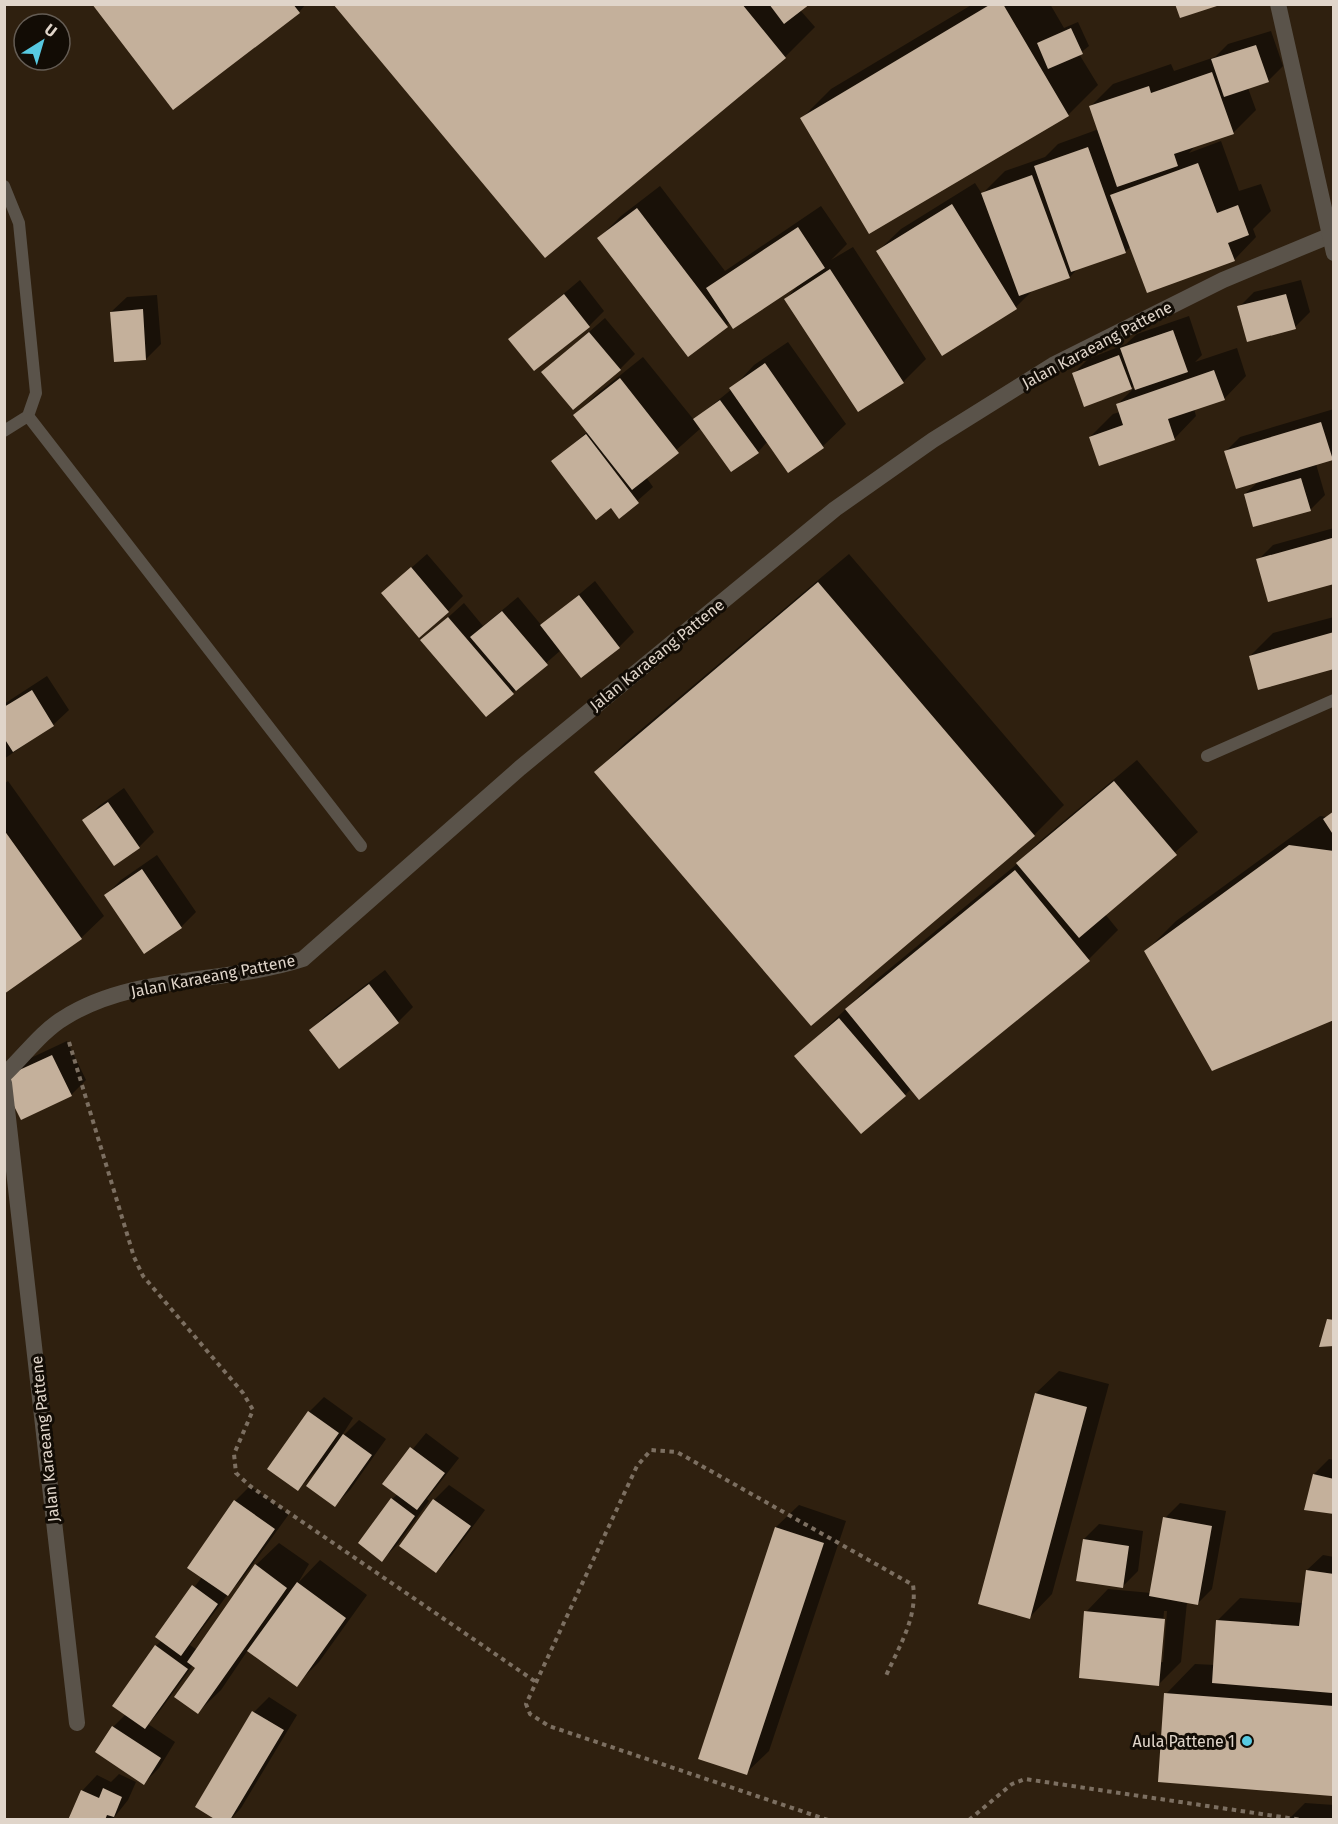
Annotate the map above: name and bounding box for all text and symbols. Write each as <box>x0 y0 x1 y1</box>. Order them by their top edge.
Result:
north arrow <box>12 12 72 72</box>
text: U <box>41 20 61 41</box>
street label: Jalan Karaeang Pattene <box>1019 297 1175 393</box>
street label: Jalan Karaeang Pattene <box>586 595 728 715</box>
street label: Jalan Karaeang Pattene <box>129 951 297 1001</box>
street label: Jalan Karaeang Pattene <box>27 1355 63 1523</box>
place label: Aula Pattene 1 <box>1133 1732 1235 1751</box>
marker: Aula Pattene 1 <box>1240 1734 1254 1748</box>

